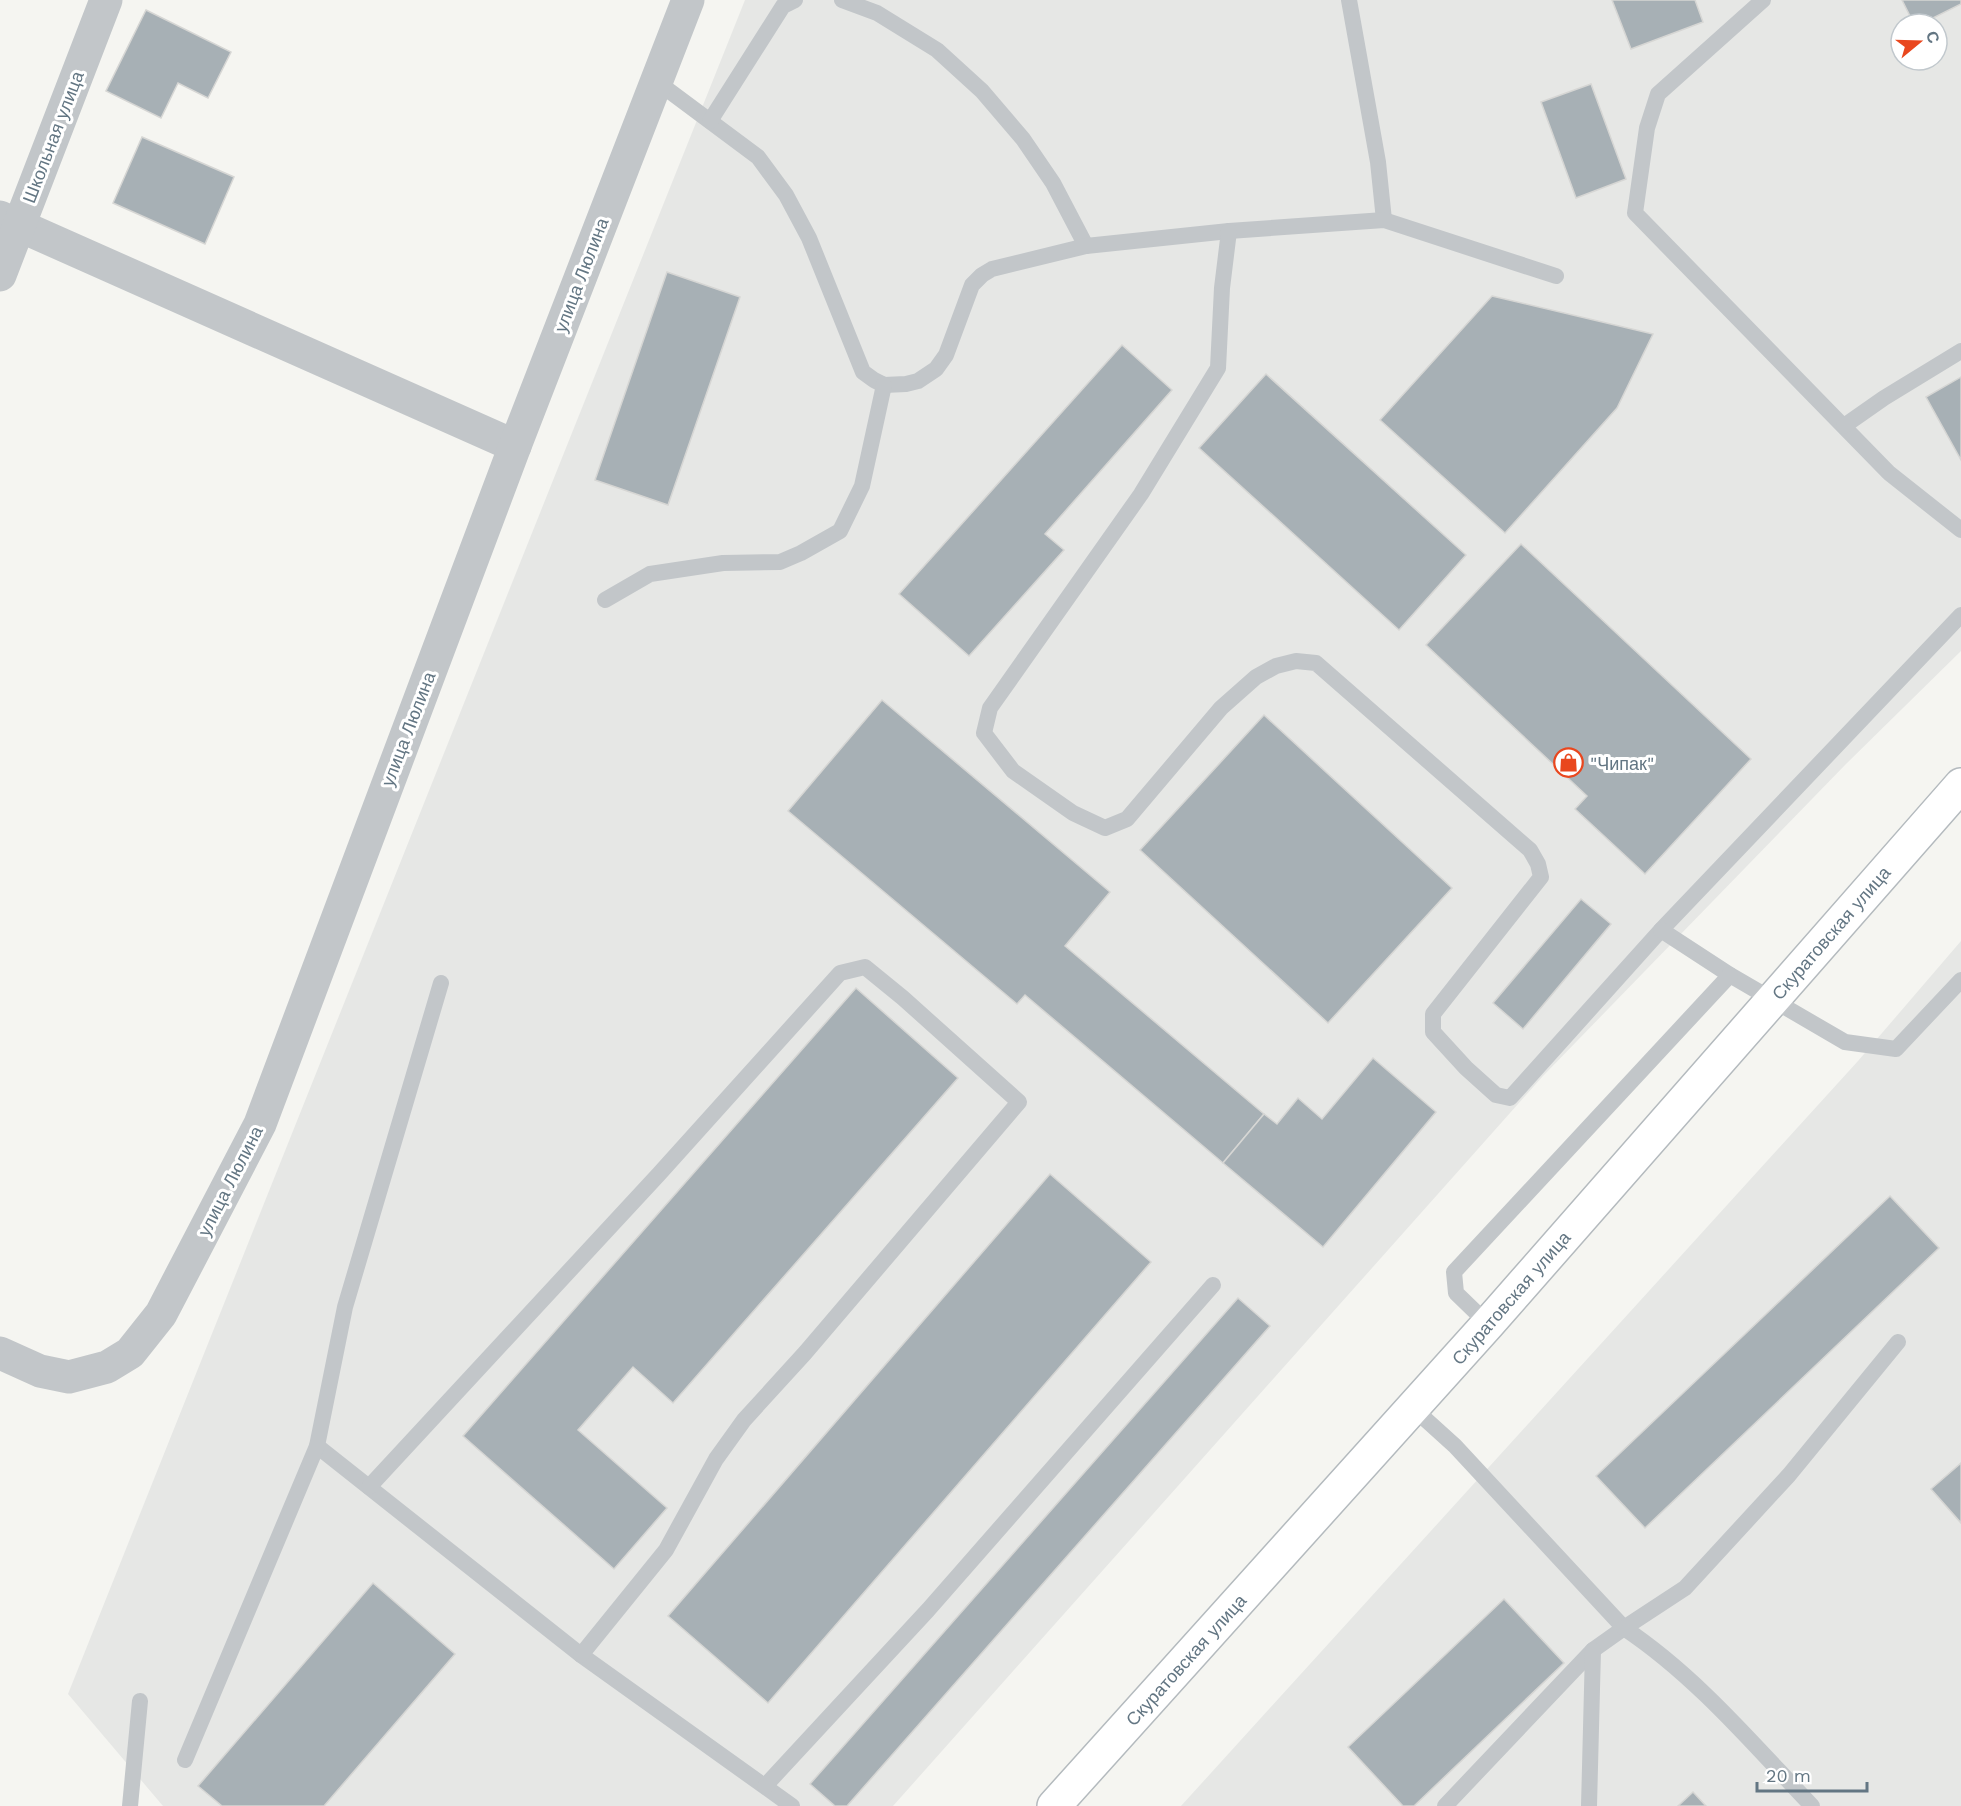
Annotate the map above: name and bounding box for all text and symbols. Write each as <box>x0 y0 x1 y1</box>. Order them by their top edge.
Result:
north arrow <box>1889 12 1949 72</box>
text: С <box>1922 29 1944 46</box>
street label: Школьная улица <box>18 67 88 206</box>
street label: улица Люлина <box>550 214 613 335</box>
street label: улица Люлина <box>377 668 440 789</box>
shop icon: "Чипак" <box>1553 747 1585 779</box>
place label: "Чипак" <box>1590 753 1654 774</box>
street label: Скуратовская улица <box>1767 861 1895 1004</box>
street label: улица Люлина <box>193 1121 267 1240</box>
street label: Скуратовская улица <box>1447 1226 1575 1369</box>
street label: Скуратовская улица <box>1121 1589 1251 1730</box>
scale bar <box>1757 1755 1866 1793</box>
text: 20 m <box>1766 1765 1811 1786</box>

